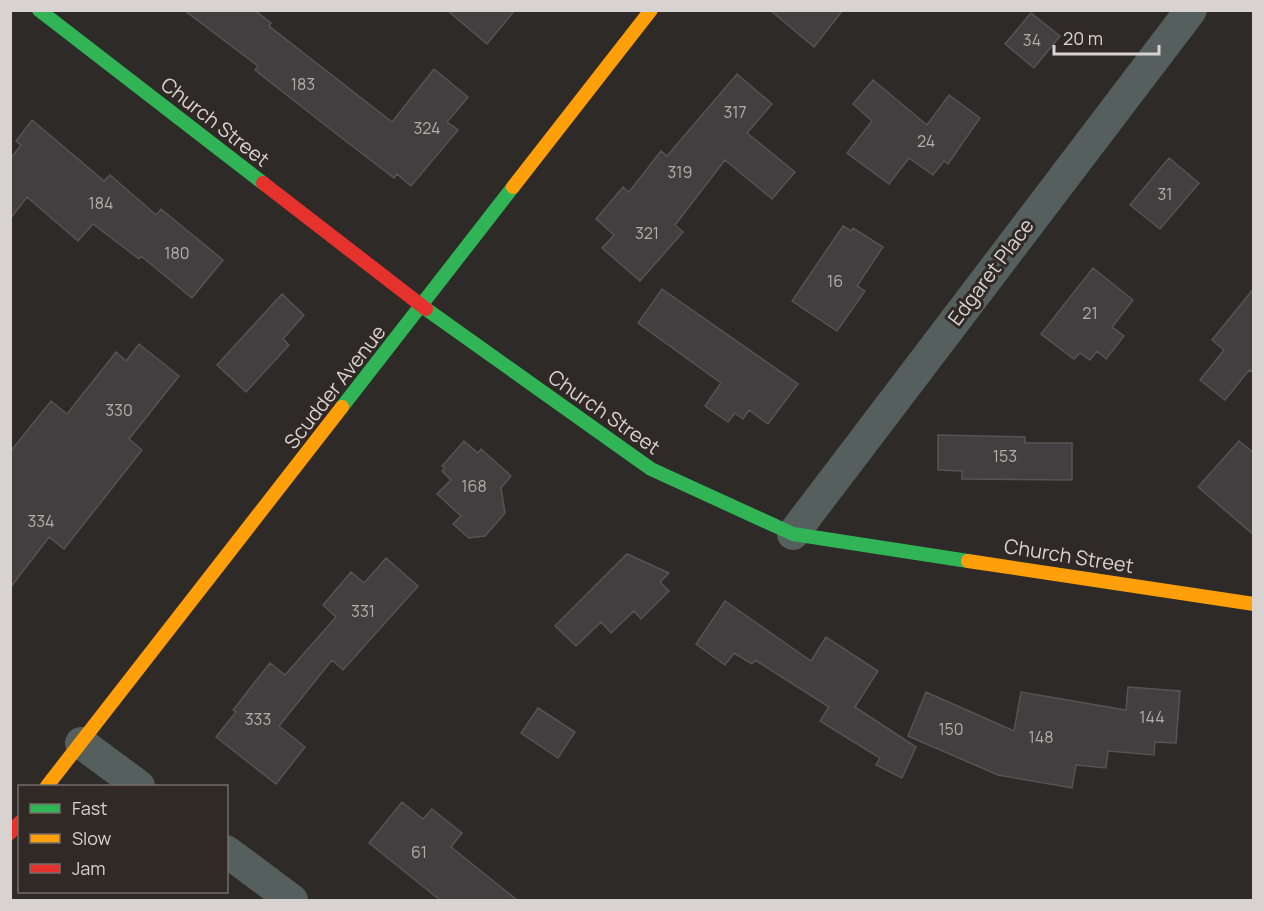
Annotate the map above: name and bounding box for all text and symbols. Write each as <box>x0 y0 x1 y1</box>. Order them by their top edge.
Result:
scale bar <box>1054 18 1159 56</box>
text: 20 m <box>1063 26 1103 50</box>
house number: 34 <box>1023 29 1041 51</box>
street label: Church Street <box>155 71 275 173</box>
house number: 183 <box>291 73 315 95</box>
house number: 317 <box>723 101 747 123</box>
house number: 324 <box>413 117 441 139</box>
house number: 24 <box>917 130 935 152</box>
house number: 319 <box>667 161 693 183</box>
house number: 31 <box>1157 183 1173 205</box>
house number: 184 <box>89 192 113 214</box>
street label: Edgaret Place <box>942 213 1040 331</box>
house number: 321 <box>635 222 659 244</box>
house number: 180 <box>164 242 190 264</box>
house number: 16 <box>827 270 843 292</box>
house number: 21 <box>1082 302 1098 324</box>
street label: Scudder Avenue <box>278 319 392 454</box>
street label: Church Street <box>543 363 666 460</box>
house number: 330 <box>105 399 133 421</box>
house number: 153 <box>993 445 1017 467</box>
house number: 168 <box>461 475 487 497</box>
house number: 334 <box>27 510 55 532</box>
street label: Church Street <box>1002 532 1136 579</box>
house number: 331 <box>351 600 375 622</box>
house number: 144 <box>1139 706 1165 728</box>
house number: 333 <box>245 708 271 730</box>
house number: 150 <box>938 718 964 740</box>
house number: 148 <box>1029 726 1053 748</box>
legend <box>18 785 228 893</box>
text: Fast <box>72 796 107 820</box>
text: Slow <box>72 826 112 850</box>
house number: 61 <box>411 841 427 863</box>
text: Jam <box>72 856 106 880</box>

